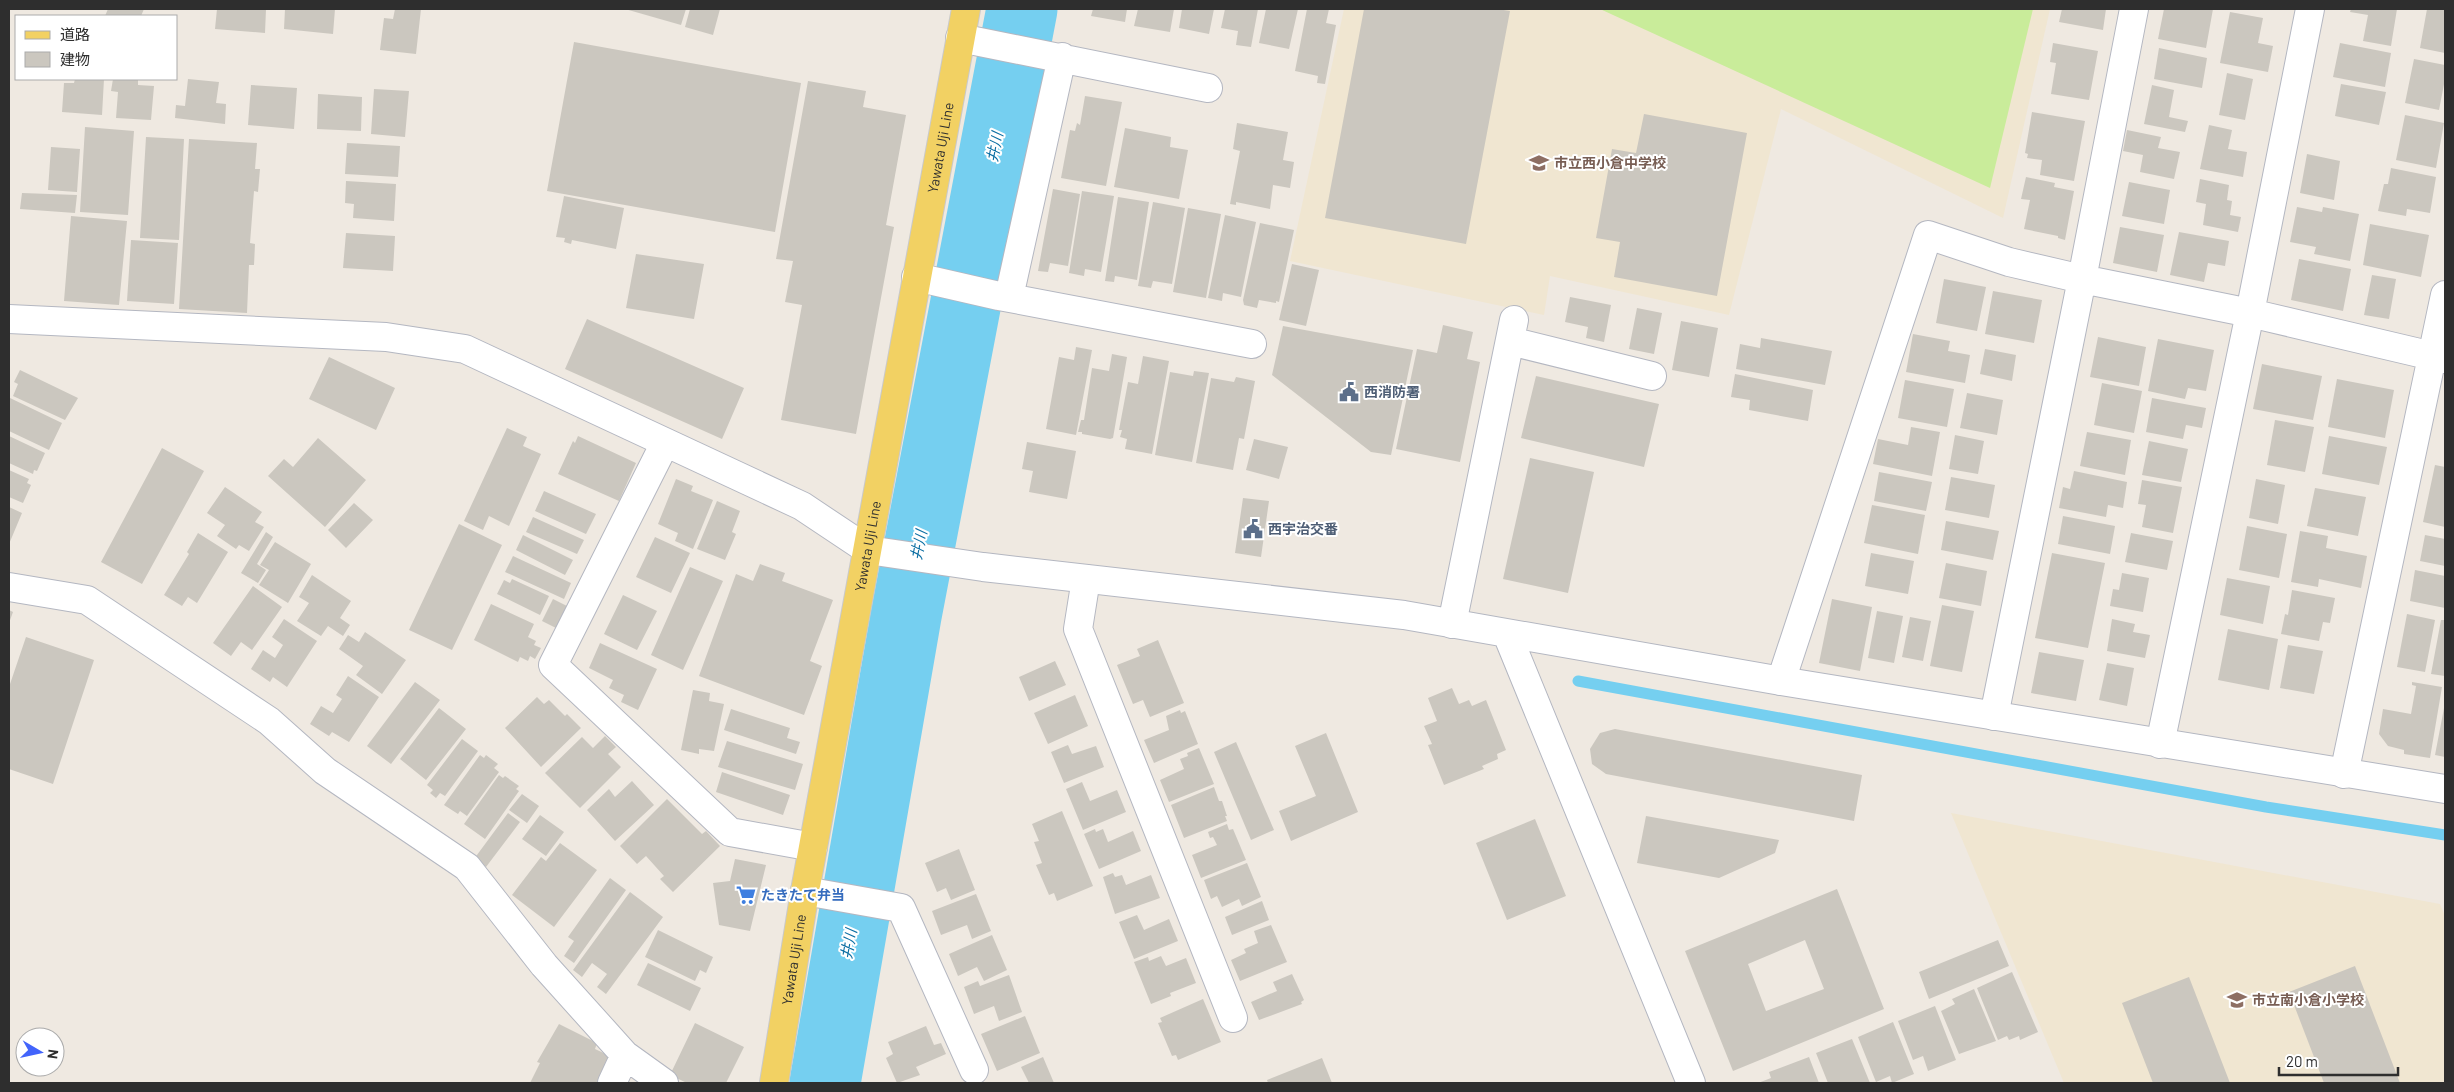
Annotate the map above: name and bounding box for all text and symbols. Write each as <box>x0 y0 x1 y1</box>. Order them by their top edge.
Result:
legend <box>15 15 178 80</box>
text: 道路 <box>60 25 90 43</box>
text: 建物 <box>60 50 90 68</box>
street label: Yawata Uji Line <box>924 101 957 194</box>
water label: 井川 <box>982 128 1006 163</box>
school or university icon: 市立西小倉中学校 <box>1528 152 1550 174</box>
place label: 市立西小倉中学校 <box>1554 154 1666 171</box>
public building icon: 西消防署 <box>1338 381 1360 403</box>
place label: 西消防署 <box>1364 383 1420 400</box>
street label: Yawata Uji Line <box>851 499 884 593</box>
public building icon: 西宇治交番 <box>1242 518 1264 540</box>
place label: 西宇治交番 <box>1268 520 1338 537</box>
water label: 井川 <box>906 526 930 561</box>
supermarket icon: たきたて弁当 <box>735 884 757 906</box>
place label: たきたて弁当 <box>761 886 845 903</box>
street label: Yawata Uji Line <box>778 913 809 1006</box>
water label: 井川 <box>837 926 860 960</box>
school or university icon: 市立南小倉小学校 <box>2226 989 2248 1011</box>
place label: 市立南小倉小学校 <box>2252 991 2364 1008</box>
north arrow <box>15 1027 65 1077</box>
scale bar <box>2279 1044 2398 1076</box>
text: N <box>44 1048 62 1060</box>
text: 20 m <box>2286 1052 2318 1070</box>

